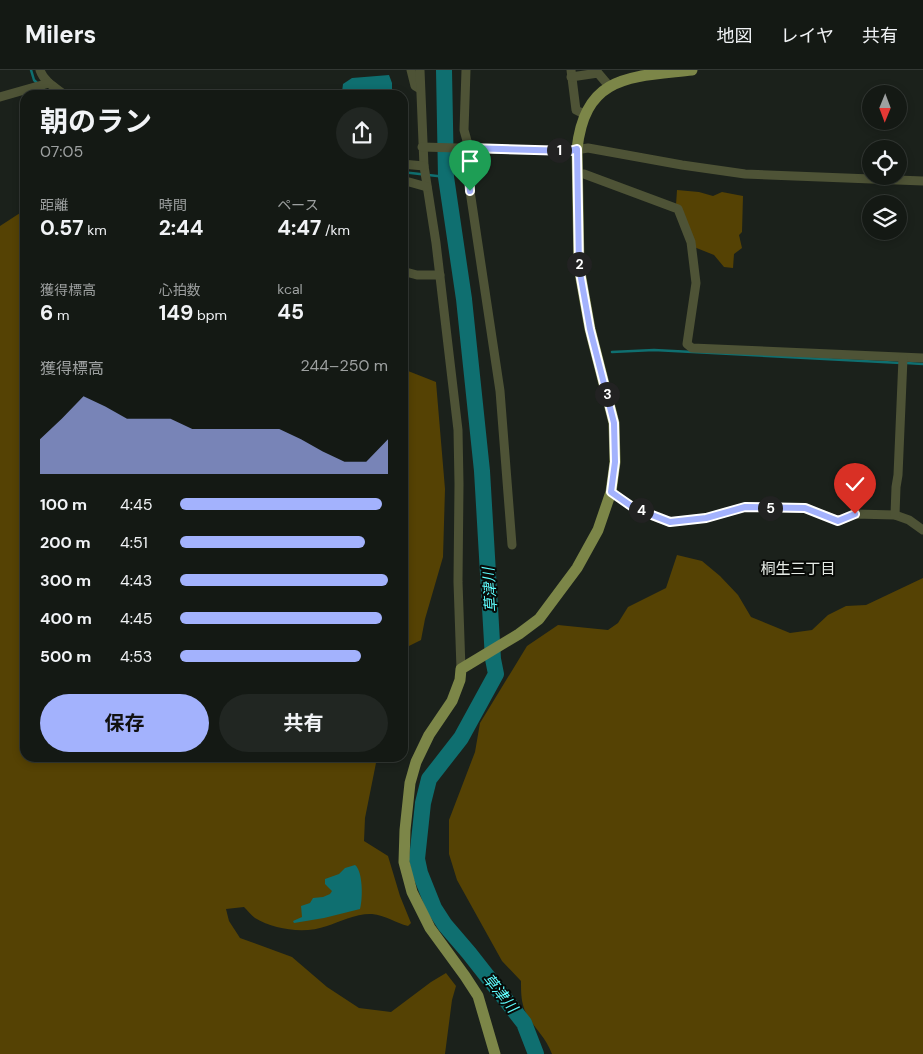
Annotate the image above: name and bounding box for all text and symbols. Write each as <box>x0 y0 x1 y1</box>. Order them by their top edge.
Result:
text: Milers <box>25 19 96 50</box>
text: 地図 <box>717 24 753 48</box>
text: レイヤ <box>781 24 834 48</box>
text: 共有 <box>862 24 898 48</box>
north arrow <box>862 85 908 130</box>
map controls <box>862 85 907 240</box>
text: 朝のラン <box>40 103 152 140</box>
button: share <box>336 107 388 159</box>
pin: 1 <box>546 138 572 162</box>
pin <box>449 140 491 191</box>
button: locate <box>862 140 907 185</box>
text: 07:05 <box>40 141 83 162</box>
text: 1 <box>557 141 562 159</box>
icon: arrive <box>456 147 484 175</box>
button: layers <box>862 195 907 240</box>
text: 距離 <box>40 196 68 214</box>
text: 時間 <box>159 196 187 214</box>
text: ペース <box>277 196 319 214</box>
text: 0.57 <box>40 214 83 242</box>
text: 2:44 <box>159 214 203 242</box>
text: 4:47 <box>277 214 321 242</box>
text: km <box>83 221 107 239</box>
text: /km <box>321 221 350 239</box>
pin: 2 <box>566 252 592 276</box>
text: 2 <box>575 255 584 273</box>
text: kcal <box>277 280 303 298</box>
text: 獲得標高 <box>40 281 96 299</box>
text: 心拍数 <box>159 281 201 299</box>
text: 45 <box>277 298 304 326</box>
text: 6 <box>40 299 53 327</box>
text: 149 <box>159 299 193 327</box>
text: m <box>53 306 70 324</box>
text: bpm <box>193 306 227 324</box>
text: 244–250 m <box>300 355 388 376</box>
text: 獲得標高 <box>40 358 104 379</box>
pin: 3 <box>594 382 620 406</box>
text: 3 <box>603 385 612 403</box>
pin <box>834 463 876 514</box>
icon: check <box>841 470 869 498</box>
text: 100 m <box>40 494 87 515</box>
text: 4:45 <box>120 494 152 515</box>
pin: 5 <box>758 496 782 520</box>
pin: 4 <box>628 498 654 522</box>
text: 5 <box>766 499 775 517</box>
text: 4 <box>637 501 646 519</box>
text: 200 m <box>40 532 91 553</box>
text: 4:51 <box>120 532 148 553</box>
district label: 桐生三丁目 <box>760 559 836 579</box>
water label: 草津川 <box>478 565 502 613</box>
text: 300 m <box>40 570 91 591</box>
text: 4:43 <box>120 570 152 591</box>
text: 400 m <box>40 608 92 629</box>
text: 4:45 <box>120 608 152 629</box>
text: 500 m <box>40 646 91 667</box>
text: 4:53 <box>120 646 152 667</box>
button: 保存 <box>40 694 209 752</box>
button: 共有 <box>219 694 388 752</box>
water label: 草津川 <box>478 969 523 1018</box>

